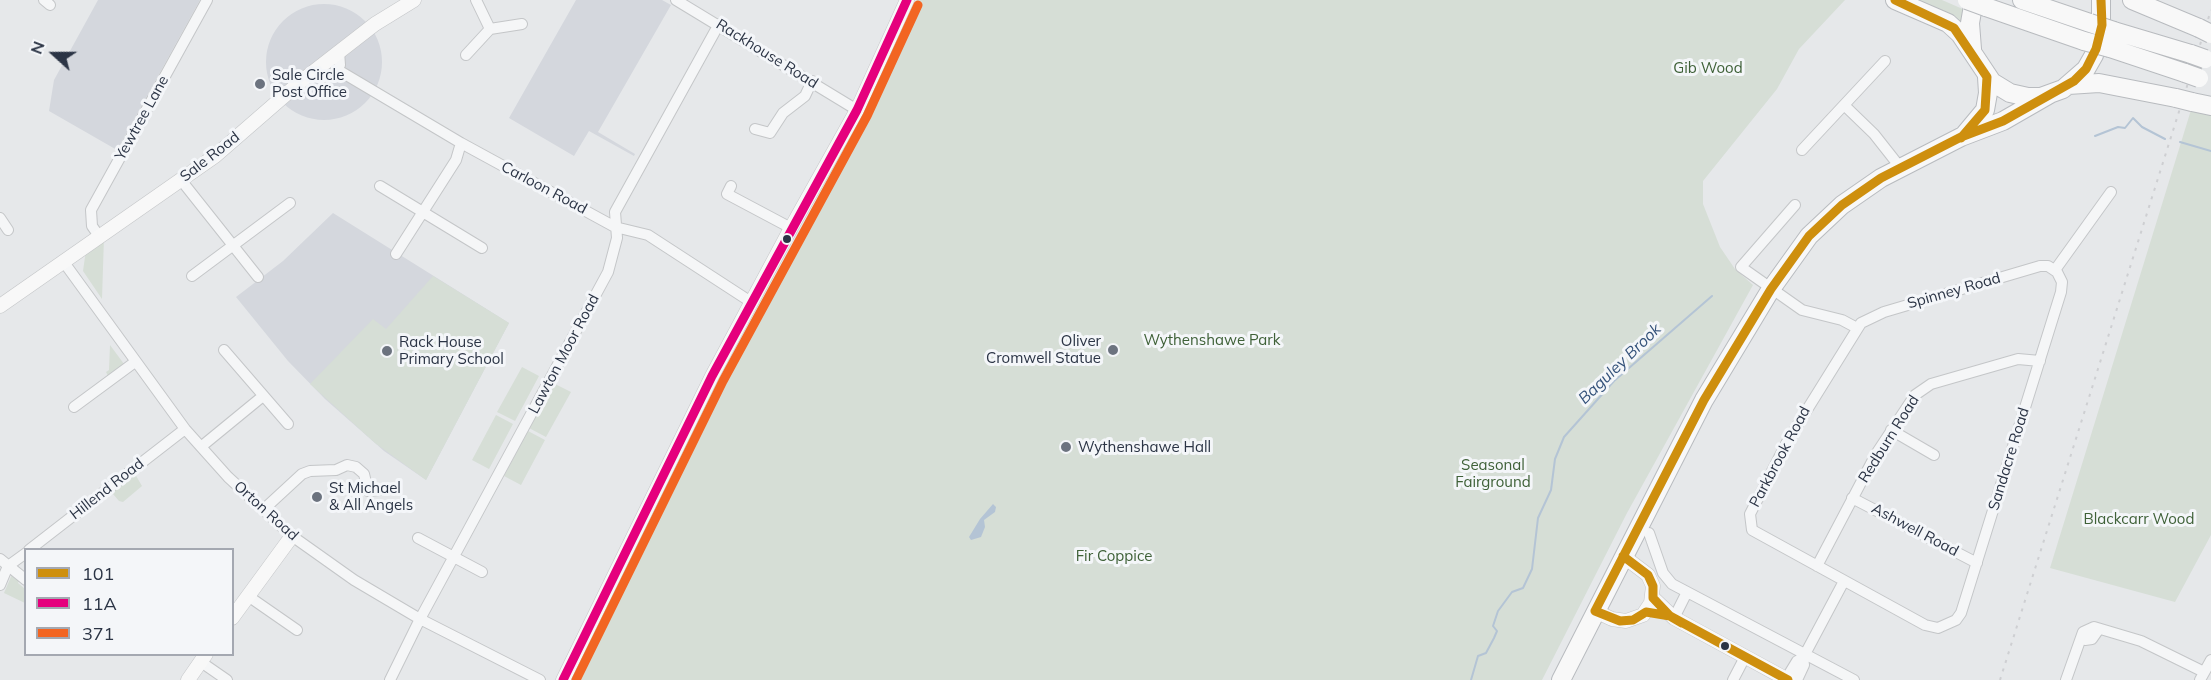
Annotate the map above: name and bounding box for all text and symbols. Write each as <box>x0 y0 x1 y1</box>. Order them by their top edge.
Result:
street label: Rackhouse Road <box>713 15 821 93</box>
north arrow <box>24 24 84 84</box>
text: N <box>26 38 49 57</box>
park label: Gib Wood <box>1673 59 1743 77</box>
place label: Sale Circle Post Office <box>272 66 347 101</box>
street label: Yewtree Lane <box>111 72 173 164</box>
marker: Sale Circle Post Office <box>253 77 267 91</box>
street label: Sale Road <box>177 128 243 186</box>
street label: Carloon Road <box>498 158 590 218</box>
unlabelled marker <box>781 233 793 245</box>
street label: Spinney Road <box>1905 269 2003 313</box>
street label: Lawton Moor Road <box>525 291 603 417</box>
water label: Baguley Brook <box>1575 320 1665 408</box>
park label: Wythenshawe Park <box>1143 331 1281 349</box>
place label: Oliver Cromwell Statue <box>986 332 1101 367</box>
place label: Rack House Primary School <box>399 333 504 368</box>
marker: Oliver Cromwell Statue <box>1106 343 1120 357</box>
marker: Rack House Primary School <box>380 344 394 358</box>
street label: Redburn Road <box>1855 392 1923 486</box>
street label: Parkbrook Road <box>1746 404 1814 510</box>
street label: Sandacre Road <box>1985 405 2033 513</box>
place label: Wythenshawe Hall <box>1078 438 1211 456</box>
marker: Wythenshawe Hall <box>1059 440 1073 454</box>
street label: Hillend Road <box>66 455 148 523</box>
park label: Seasonal Fairground <box>1455 456 1531 491</box>
street label: Orton Road <box>230 477 302 545</box>
place label: St Michael & All Angels <box>329 479 413 514</box>
marker: St Michael & All Angels <box>310 490 324 504</box>
street label: Ashwell Road <box>1868 500 1962 560</box>
park label: Blackcarr Wood <box>2084 510 2194 528</box>
park label: Fir Coppice <box>1076 547 1152 565</box>
legend <box>24 548 234 656</box>
text: 101 <box>82 562 114 585</box>
text: 11A <box>82 592 117 615</box>
text: 371 <box>82 622 114 645</box>
unlabelled marker <box>1719 640 1731 652</box>

